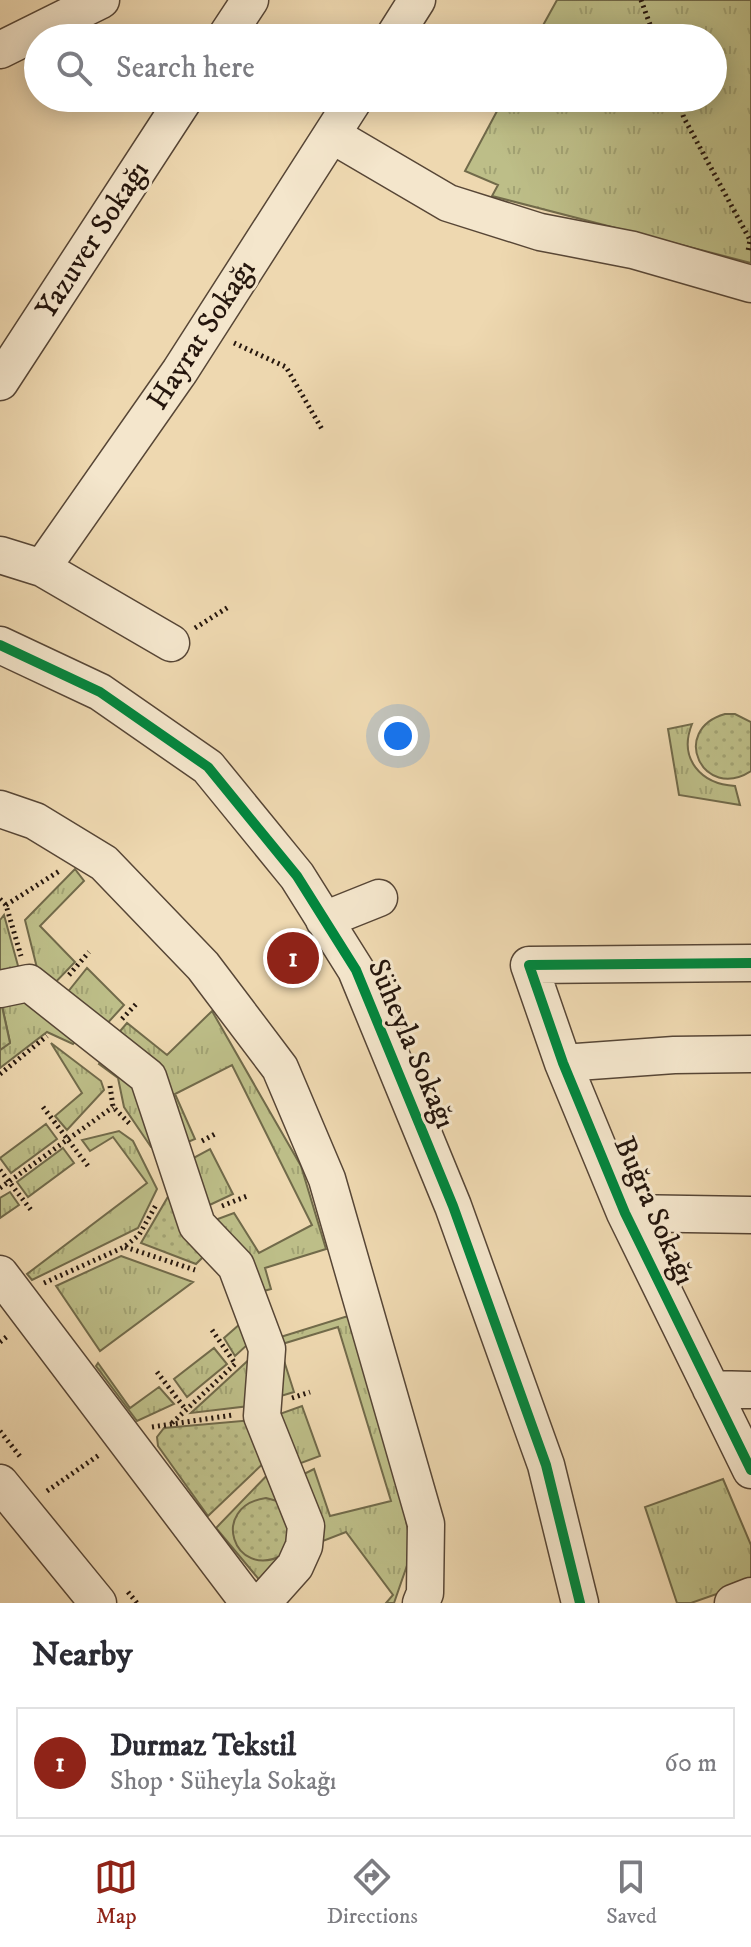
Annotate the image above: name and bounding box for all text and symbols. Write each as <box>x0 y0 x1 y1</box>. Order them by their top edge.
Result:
search box <box>24 24 727 112</box>
icon: search <box>52 46 96 90</box>
text: Search here <box>116 50 255 87</box>
street label: Yazuver Sokağı <box>28 154 158 326</box>
street label: Hayrat Sokağı <box>140 253 264 417</box>
your location <box>378 716 418 756</box>
pin: 1 <box>267 928 319 988</box>
street label: Süheyla Sokağı <box>359 954 463 1134</box>
street label: Buğra Sokağı <box>605 1131 703 1291</box>
text: Nearby <box>32 1634 133 1676</box>
text: Durmaz Tekstil <box>110 1728 296 1765</box>
text: 1 <box>55 1747 65 1780</box>
text: 60 m <box>664 1747 717 1780</box>
text: Shop · Süheyla Sokağı <box>110 1765 337 1798</box>
tab: Map <box>94 1855 138 1930</box>
tab: Directions <box>327 1855 418 1930</box>
tab: Saved <box>606 1855 657 1930</box>

